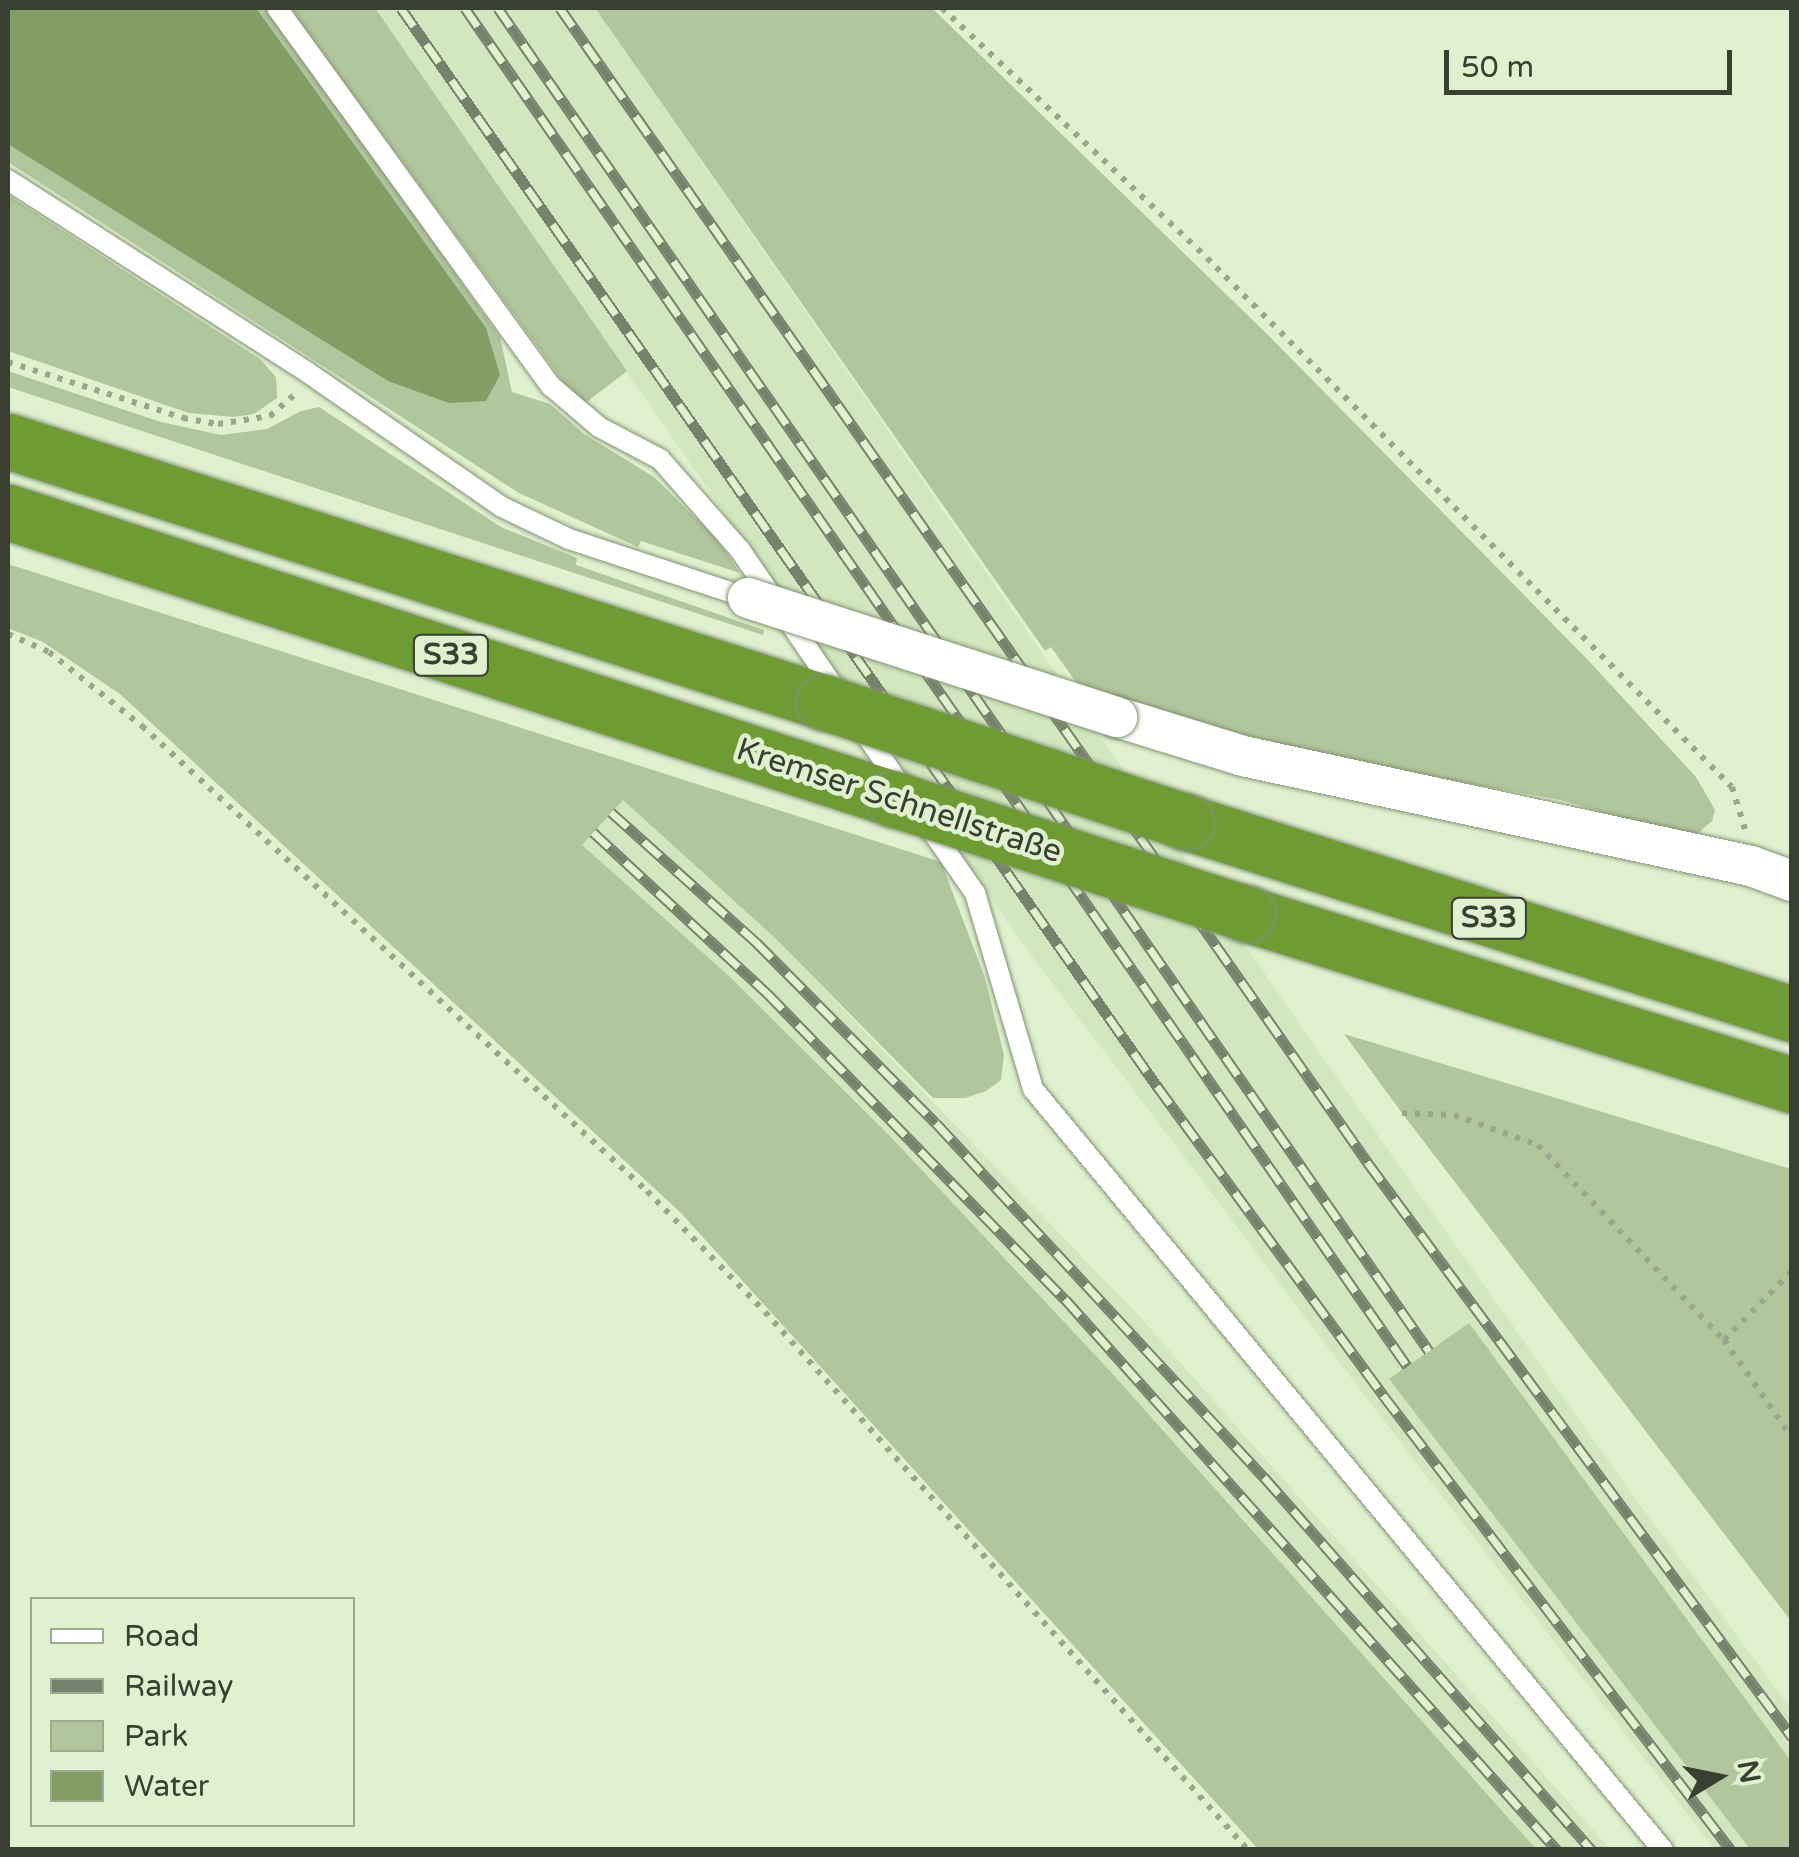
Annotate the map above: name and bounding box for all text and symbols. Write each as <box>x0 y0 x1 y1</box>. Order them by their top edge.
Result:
scale bar <box>1449 30 1736 92</box>
text: 50 m <box>1461 49 1534 86</box>
road number: S33 <box>411 630 491 680</box>
street label: Kremser Schnellstraße <box>731 730 1067 872</box>
road number: S33 <box>1449 893 1529 943</box>
legend <box>30 1597 355 1827</box>
text: Road <box>124 1618 199 1655</box>
text: Railway <box>124 1668 233 1705</box>
text: Park <box>124 1718 188 1755</box>
north arrow <box>1669 1727 1769 1827</box>
text: N <box>1730 1758 1767 1786</box>
text: Water <box>124 1768 209 1805</box>

